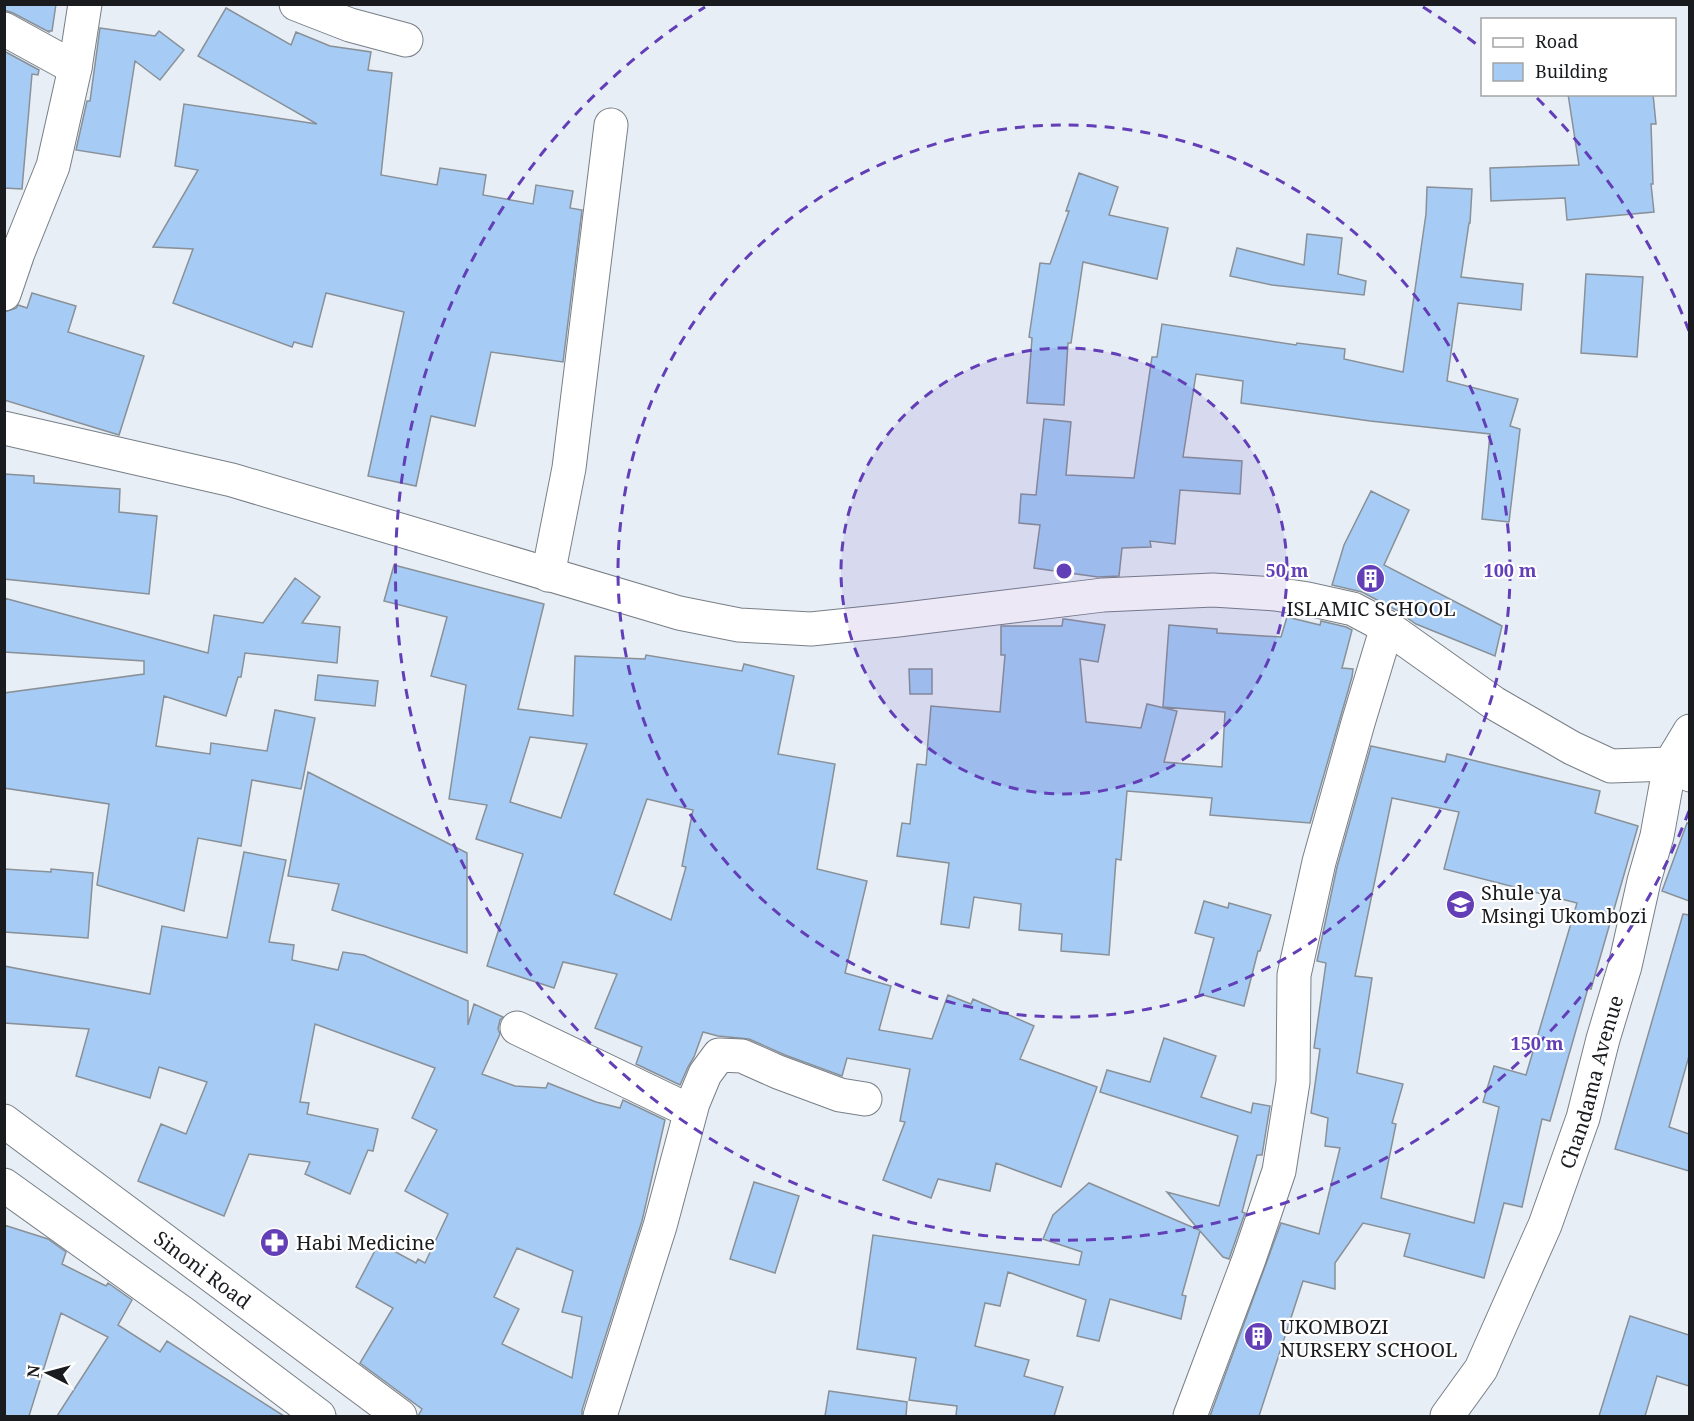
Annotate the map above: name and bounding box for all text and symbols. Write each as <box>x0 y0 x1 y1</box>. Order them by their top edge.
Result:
legend <box>1481 18 1676 96</box>
text: Road <box>1535 29 1578 53</box>
text: Building <box>1535 59 1608 83</box>
text: 50 m <box>1266 558 1309 582</box>
text: 100 m <box>1484 558 1537 582</box>
centre of rings <box>1054 561 1074 581</box>
building icon: ISLAMIC SCHOOL <box>1355 562 1387 594</box>
place label: ISLAMIC SCHOOL <box>1286 595 1456 622</box>
place label: Shule ya Msingi Ukombozi <box>1481 879 1648 929</box>
school or university icon: Shule ya Msingi Ukombozi <box>1444 888 1476 920</box>
street label: Chandama Avenue <box>1553 992 1629 1172</box>
text: 150 m <box>1511 1031 1564 1055</box>
street label: Sinoni Road <box>149 1224 257 1314</box>
pharmacy icon: Habi Medicine <box>259 1226 291 1258</box>
place label: Habi Medicine <box>296 1229 435 1256</box>
place label: UKOMBOZI NURSERY SCHOOL <box>1280 1313 1457 1363</box>
building icon: UKOMBOZI NURSERY SCHOOL <box>1243 1321 1275 1353</box>
north arrow <box>18 1343 78 1403</box>
text: N <box>21 1364 45 1379</box>

